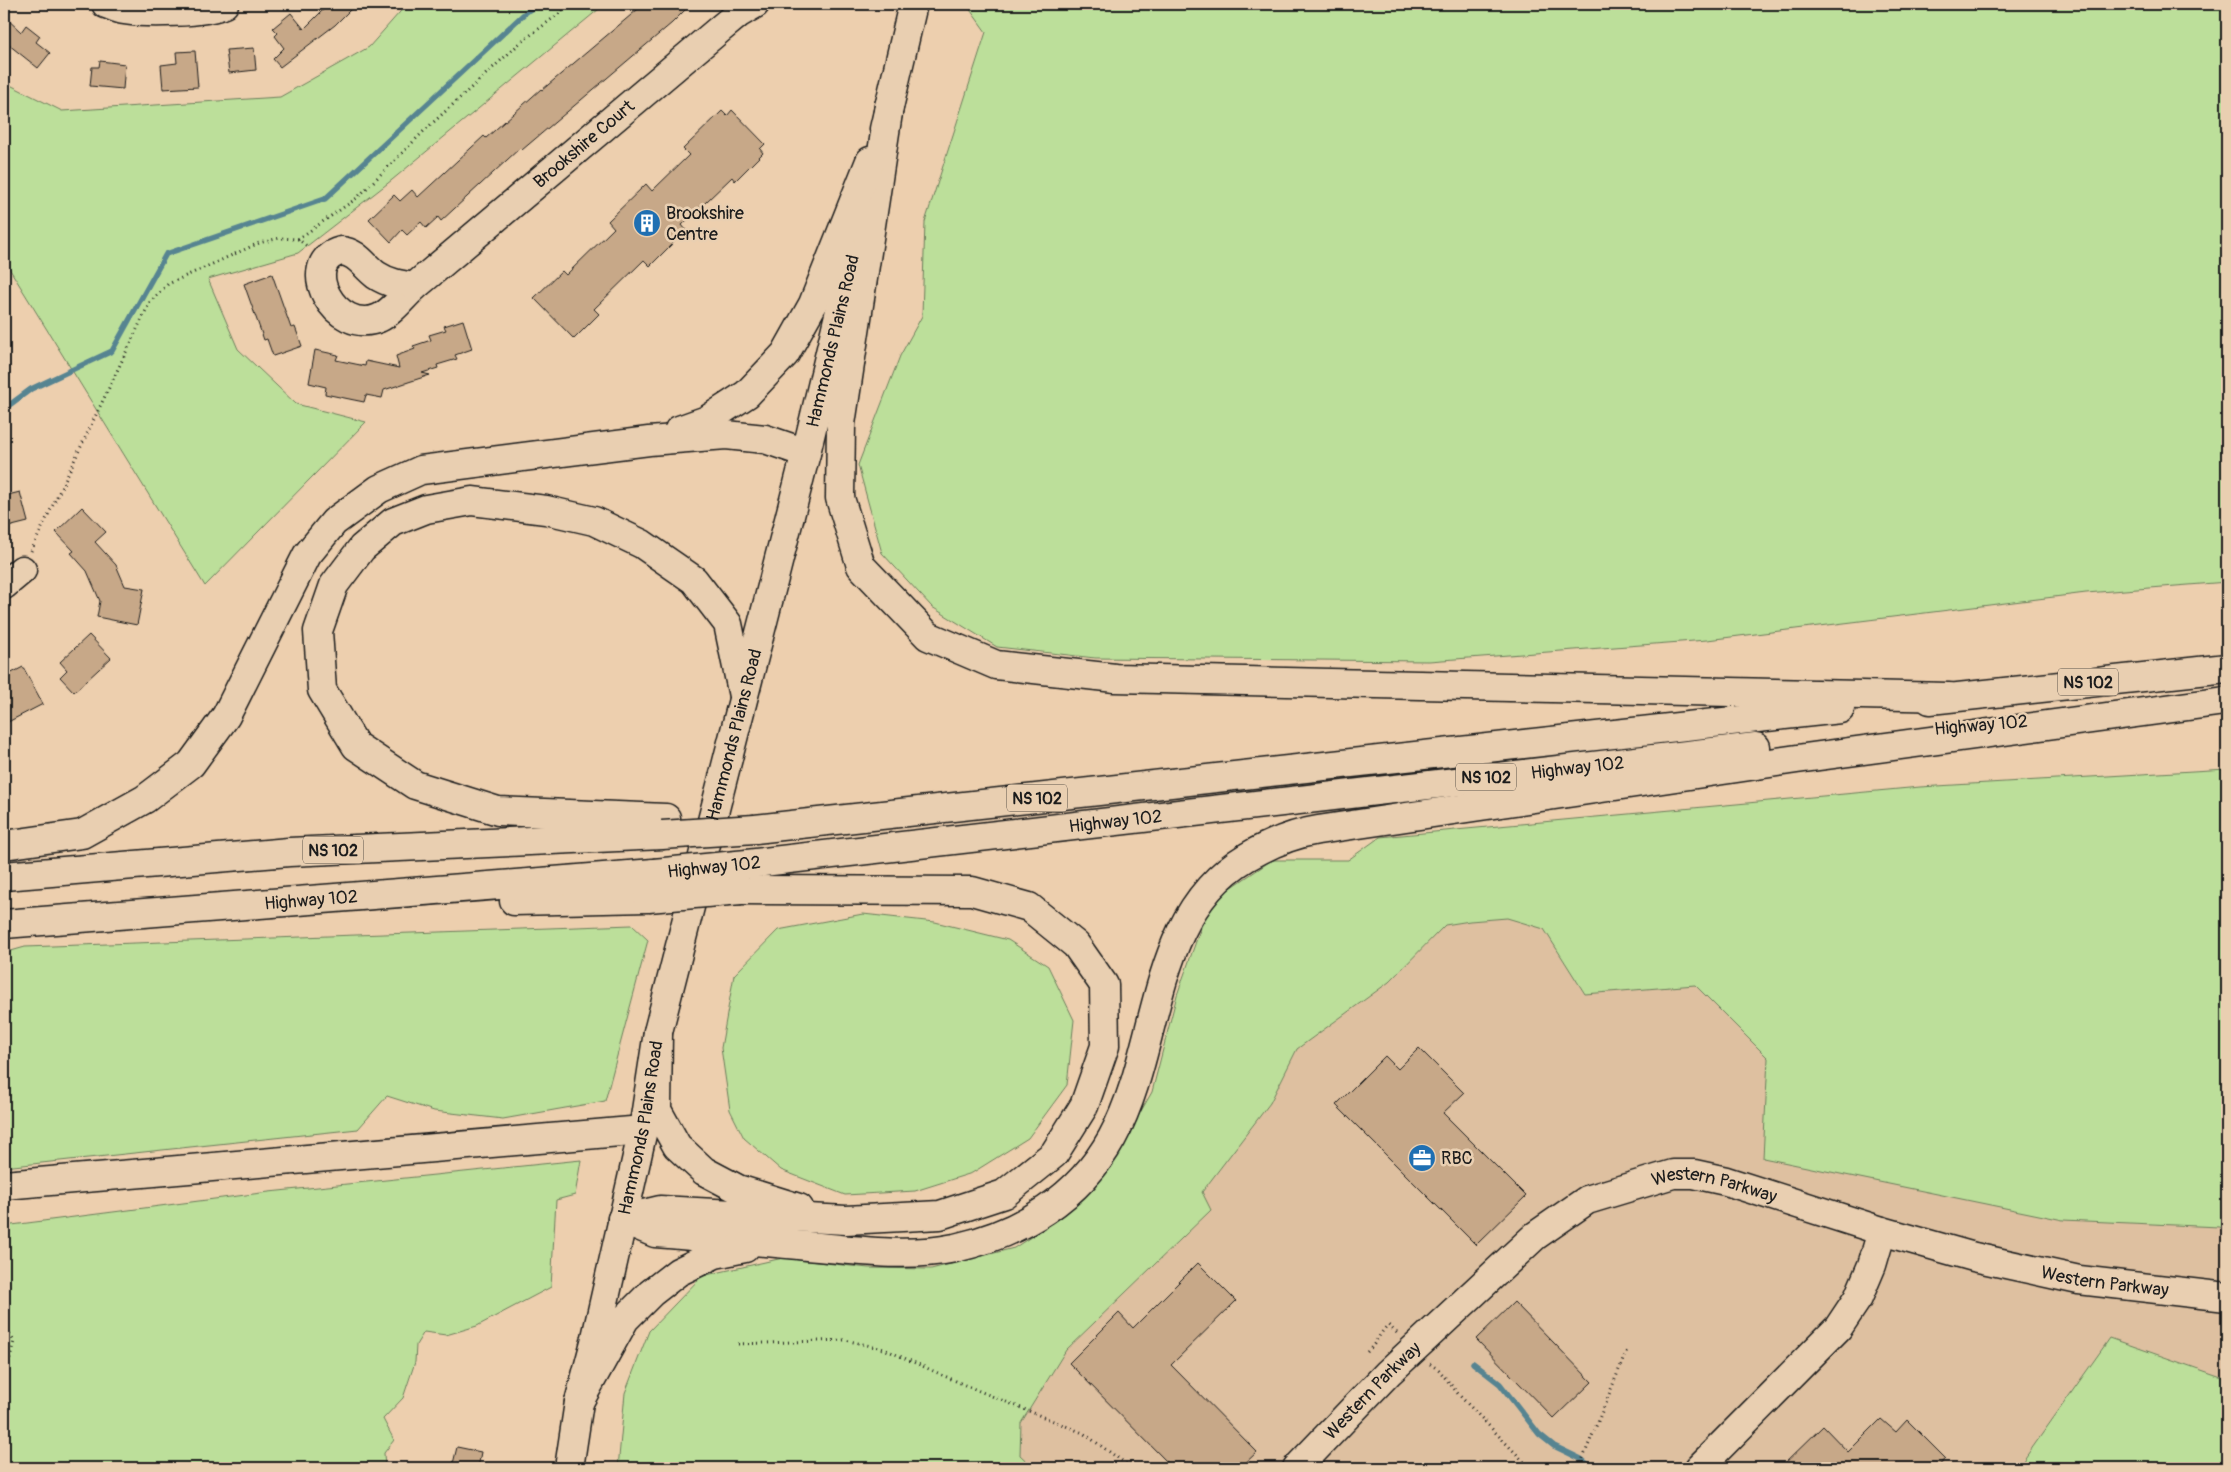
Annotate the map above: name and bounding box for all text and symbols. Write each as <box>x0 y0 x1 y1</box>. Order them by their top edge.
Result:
street label: Brookshire Court <box>529 95 640 194</box>
place label: Brookshire Centre <box>666 202 744 246</box>
building icon: Brookshire Centre <box>632 208 662 238</box>
street label: Hammonds Plains Road <box>801 253 865 430</box>
street label: Hammonds Plains Road <box>701 646 767 824</box>
road number: NS 102 <box>2058 669 2118 696</box>
street label: Highway 102 <box>1933 710 2029 741</box>
street label: Highway 102 <box>1530 751 1625 785</box>
road number: NS 102 <box>1456 764 1516 790</box>
road number: NS 102 <box>1007 784 1067 811</box>
street label: Highway 102 <box>1068 805 1164 839</box>
road number: NS 102 <box>303 836 363 864</box>
street label: Highway 102 <box>666 851 762 884</box>
street label: Highway 102 <box>263 885 359 916</box>
street label: Hammonds Plains Road <box>613 1039 669 1217</box>
office icon: RBC <box>1407 1143 1437 1173</box>
place label: RBC <box>1441 1147 1473 1170</box>
street label: Western Parkway <box>1649 1163 1780 1209</box>
street label: Western Parkway <box>2039 1261 2170 1302</box>
street label: Western Parkway <box>1319 1337 1426 1445</box>

